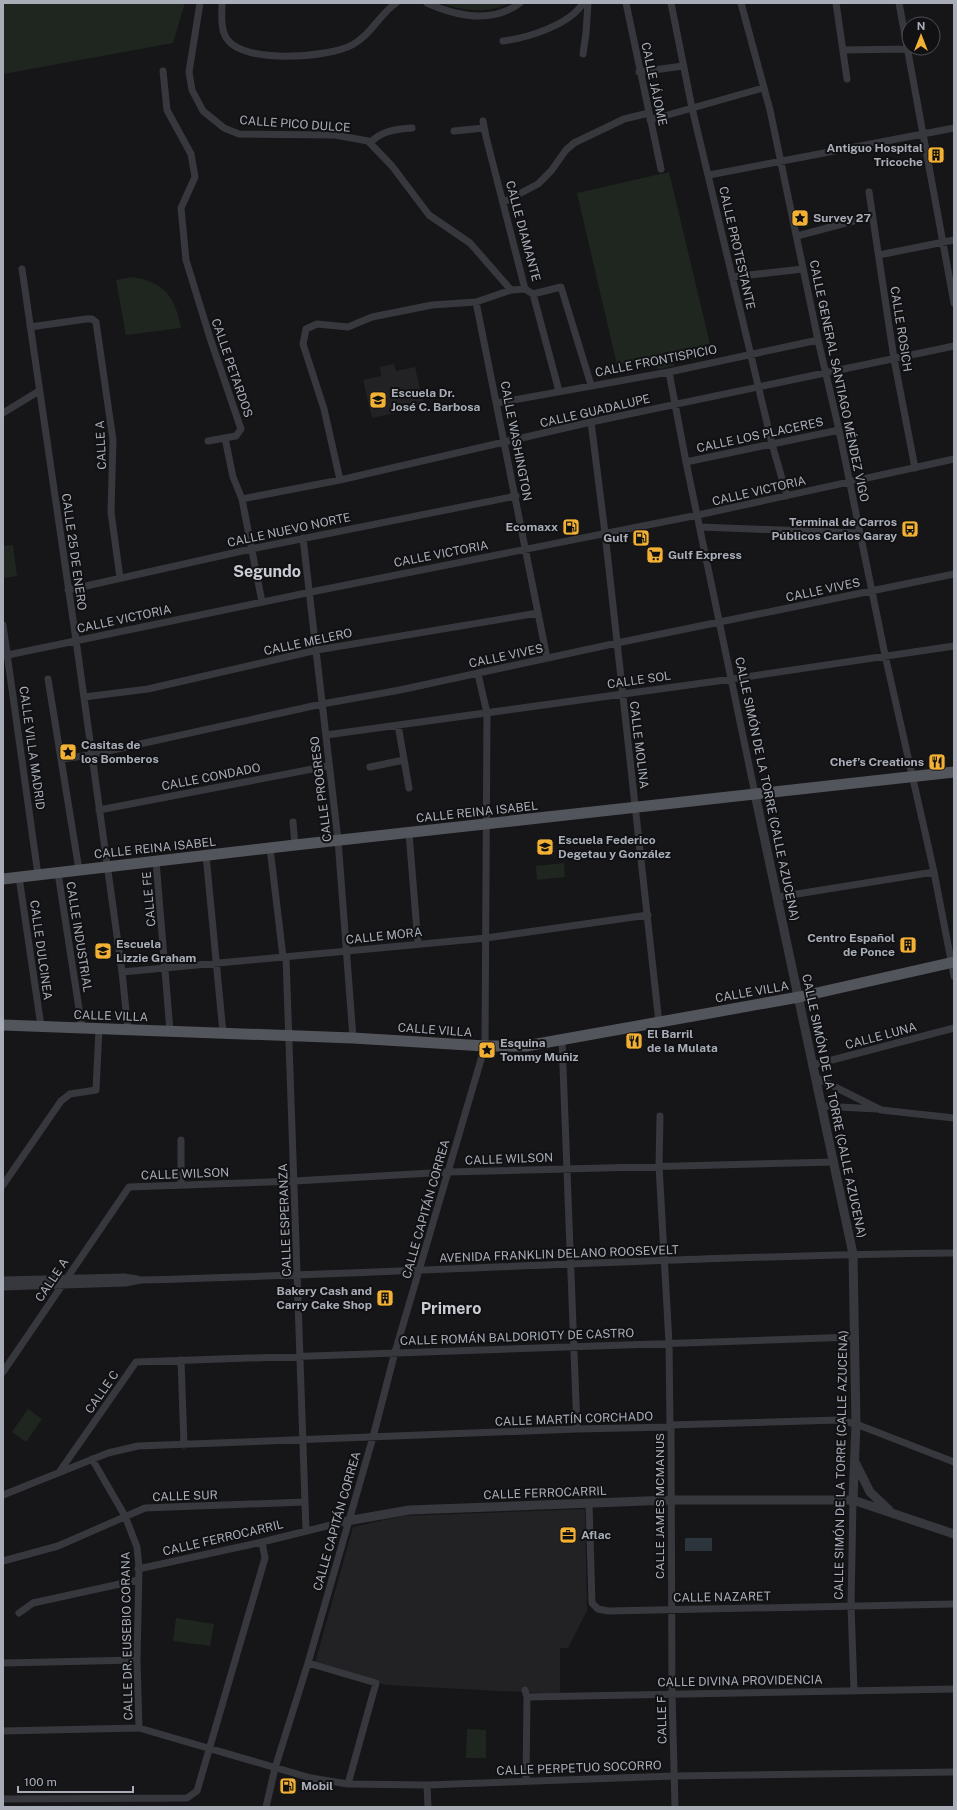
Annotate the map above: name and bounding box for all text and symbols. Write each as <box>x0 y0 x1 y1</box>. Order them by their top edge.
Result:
north arrow <box>901 16 941 56</box>
text: N <box>917 20 925 32</box>
street label: CALLE JÁJOME <box>638 41 670 127</box>
street label: CALLE PICO DULCE <box>239 113 351 135</box>
place label: Antiguo Hospital Tricoche <box>827 141 923 169</box>
building icon: Antiguo Hospital Tricoche <box>926 145 946 165</box>
street label: CALLE DIAMANTE <box>503 179 543 283</box>
street label: CALLE PROTESTANTE <box>716 185 758 311</box>
place icon: Survey 27 <box>790 208 810 228</box>
place label: Survey 27 <box>813 211 871 225</box>
street label: CALLE GENERAL SANTIAGO MÉNDEZ VIGO <box>806 259 872 504</box>
street label: CALLE ROSICH <box>887 285 915 373</box>
street label: CALLE PETARDOS <box>208 317 256 419</box>
street label: CALLE FRONTISPICIO <box>594 342 718 380</box>
street label: CALLE WASHINGTON <box>498 380 534 502</box>
place label: Escuela Dr. José C. Barbosa <box>391 386 481 414</box>
school or university icon: Escuela Dr. José C. Barbosa <box>368 390 388 410</box>
street label: CALLE GUADALUPE <box>538 391 652 431</box>
street label: CALLE LOS PLACERES <box>695 415 825 455</box>
street label: CALLE A <box>93 420 109 470</box>
street label: CALLE VICTORIA <box>711 473 808 509</box>
street label: CALLE 25 DE ENERO <box>59 493 89 612</box>
street label: CALLE NUEVO NORTE <box>226 510 352 550</box>
place label: Terminal de Carros Públicos Carlos Garay <box>772 515 897 543</box>
fuel station icon: Ecomaxx <box>561 517 581 537</box>
bus stop icon: Terminal de Carros Públicos Carlos Garay <box>900 519 920 539</box>
place label: Ecomaxx <box>506 520 558 534</box>
fuel station icon: Gulf <box>631 528 651 548</box>
place label: Gulf <box>603 531 628 545</box>
street label: CALLE VICTORIA <box>393 538 490 570</box>
supermarket icon: Gulf Express <box>645 545 665 565</box>
place label: Gulf Express <box>668 548 742 562</box>
district label: Segundo <box>233 562 301 581</box>
street label: CALLE VIVES <box>785 575 861 605</box>
street label: CALLE VICTORIA <box>76 602 173 636</box>
street label: CALLE MELERO <box>262 626 354 658</box>
street label: CALLE VIVES <box>468 641 544 671</box>
street label: CALLE SIMÓN DE LA TORRE (CALLE AZUCENA) <box>732 656 802 922</box>
street label: CALLE SOL <box>606 669 672 691</box>
street label: CALLE VILLA MADRID <box>16 685 48 811</box>
street label: CALLE MOLINA <box>627 700 651 790</box>
street label: CALLE PROGRESO <box>308 735 334 843</box>
place label: Casitas de los Bomberos <box>81 738 159 766</box>
place icon: Casitas de los Bomberos <box>58 742 78 762</box>
restaurant icon: Chef’s Creations <box>927 752 947 772</box>
place label: Chef’s Creations <box>830 755 924 769</box>
street label: CALLE CONDADO <box>160 760 262 793</box>
street label: CALLE REINA ISABEL <box>415 799 539 825</box>
place label: Escuela Federico Degetau y González <box>558 833 671 861</box>
street label: CALLE REINA ISABEL <box>93 835 217 861</box>
school or university icon: Escuela Federico Degetau y González <box>535 837 555 857</box>
street label: CALLE FE <box>140 871 158 927</box>
street label: CALLE INDUSTRIAL <box>63 881 95 993</box>
street label: CALLE DULCINEA <box>27 899 55 1001</box>
street label: CALLE MORA <box>345 925 423 947</box>
place label: Centro Español de Ponce <box>807 931 895 959</box>
building icon: Centro Español de Ponce <box>898 935 918 955</box>
place label: Escuela Lizzie Graham <box>116 937 197 965</box>
school or university icon: Escuela Lizzie Graham <box>93 941 113 961</box>
street label: CALLE SIMÓN DE LA TORRE (CALLE AZUCENA) <box>799 973 869 1239</box>
street label: CALLE VILLA <box>714 979 790 1005</box>
street label: CALLE VILLA <box>73 1008 149 1024</box>
street label: CALLE VILLA <box>397 1020 473 1040</box>
street label: CALLE LUNA <box>844 1020 919 1052</box>
place label: El Barril de la Mulata <box>647 1027 718 1055</box>
restaurant icon: El Barril de la Mulata <box>624 1031 644 1051</box>
place label: Esquina Tommy Muñiz <box>500 1036 579 1064</box>
place icon: Esquina Tommy Muñiz <box>477 1040 497 1060</box>
street label: CALLE CAPITÁN CORREA <box>399 1137 453 1280</box>
street label: CALLE WILSON <box>465 1150 553 1168</box>
street label: CALLE ESPERANZA <box>276 1163 294 1277</box>
street label: CALLE WILSON <box>141 1165 229 1183</box>
street label: AVENIDA FRANKLIN DELANO ROOSEVELT <box>439 1243 679 1265</box>
street label: CALLE A <box>32 1255 72 1304</box>
place label: Bakery Cash and Carry Cake Shop <box>276 1284 372 1312</box>
building icon: Bakery Cash and Carry Cake Shop <box>375 1288 395 1308</box>
district label: Primero <box>421 1299 481 1318</box>
street label: CALLE ROMÁN BALDORIOTY DE CASTRO <box>400 1326 635 1348</box>
street label: CALLE SIMÓN DE LA TORRE (CALLE AZUCENA) <box>832 1330 850 1600</box>
street label: CALLE C <box>82 1368 122 1416</box>
street label: CALLE MARTÍN CORCHADO <box>494 1409 654 1429</box>
street label: CALLE JAMES MCMANUS <box>653 1433 667 1579</box>
street label: CALLE CAPITÁN CORREA <box>310 1449 364 1592</box>
street label: CALLE FERROCARRIL <box>483 1484 607 1502</box>
street label: CALLE SUR <box>152 1488 218 1504</box>
street label: CALLE FERROCARRIL <box>161 1517 285 1559</box>
office icon: Aflac <box>558 1525 578 1545</box>
place label: Aflac <box>581 1528 612 1542</box>
street label: CALLE DR. EUSEBIO CORANA <box>119 1551 135 1720</box>
street label: CALLE NAZARET <box>673 1589 771 1605</box>
street label: CALLE DIVINA PROVIDENCIA <box>657 1673 823 1689</box>
street label: CALLE F <box>655 1696 669 1744</box>
street label: CALLE PERPETUO SOCORRO <box>496 1758 662 1778</box>
scale bar <box>18 1768 133 1794</box>
text: 100 m <box>24 1775 57 1789</box>
fuel station icon: Mobil <box>278 1776 298 1796</box>
place label: Mobil <box>301 1779 333 1793</box>

